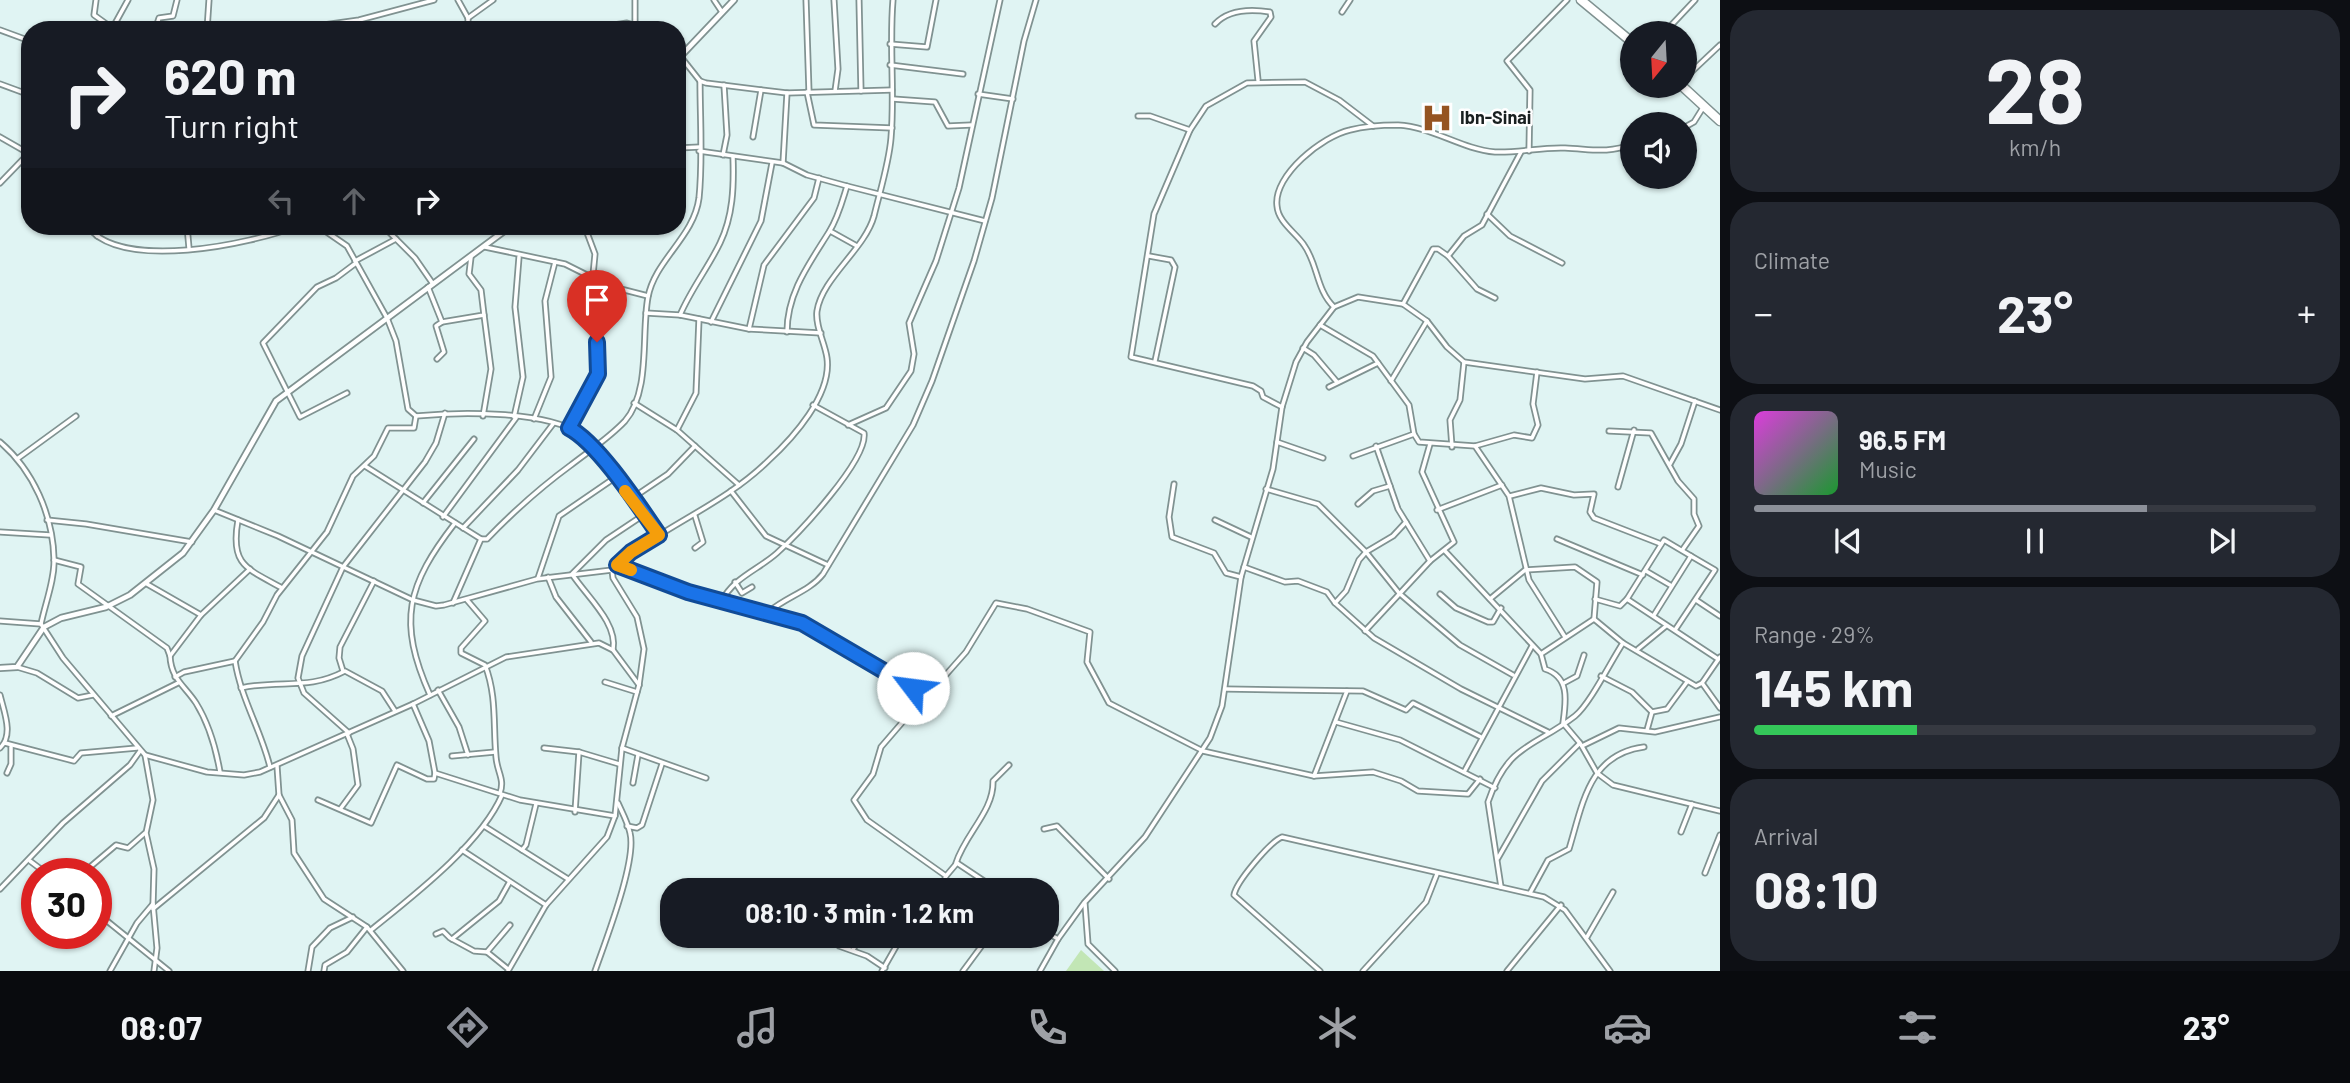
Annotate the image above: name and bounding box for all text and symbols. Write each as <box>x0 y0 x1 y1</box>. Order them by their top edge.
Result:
north arrow <box>1620 21 1698 98</box>
map controls <box>1620 21 1697 189</box>
text: 28 <box>1985 33 2085 142</box>
text: 620 m <box>164 46 296 105</box>
icon: right <box>49 49 140 140</box>
hospital icon: Ibn-Sinai <box>1420 101 1454 135</box>
text: Turn right <box>164 106 299 144</box>
place label: Ibn-Sinai <box>1460 106 1531 128</box>
button: sound <box>1620 112 1697 189</box>
text: km/h <box>2009 133 2061 161</box>
icon: left <box>262 182 300 220</box>
icon: ahead <box>335 182 373 220</box>
icon: right <box>408 182 446 220</box>
text: Climate <box>1754 246 1830 274</box>
pin <box>567 270 627 342</box>
icon: arrive <box>578 281 616 319</box>
text: 23° <box>1997 281 2073 343</box>
text: − <box>1754 289 1773 335</box>
text: + <box>2297 289 2316 335</box>
text: 96.5 FM <box>1859 424 1946 455</box>
text: Music <box>1859 455 1917 483</box>
icon: previous <box>1829 522 1867 560</box>
icon: pause <box>2016 522 2054 560</box>
icon: next <box>2203 522 2241 560</box>
text: Range · 29% <box>1754 620 1875 648</box>
position arrow <box>876 651 950 725</box>
text: 145 km <box>1754 655 1913 717</box>
text: Arrival <box>1754 822 1818 850</box>
text: 08:10 <box>1754 857 1879 919</box>
speed limit sign: 30 <box>21 858 112 949</box>
text: 08:10 · 3 min · 1.2 km <box>745 897 974 928</box>
icon: directions <box>443 1003 492 1052</box>
icon: music <box>733 1003 782 1052</box>
icon: phone <box>1023 1003 1072 1052</box>
icon: climate <box>1313 1003 1362 1052</box>
icon: car <box>1603 1003 1652 1052</box>
icon: filters <box>1893 1003 1942 1052</box>
text: 08:07 <box>120 1008 202 1046</box>
text: 23° <box>2183 1008 2229 1046</box>

